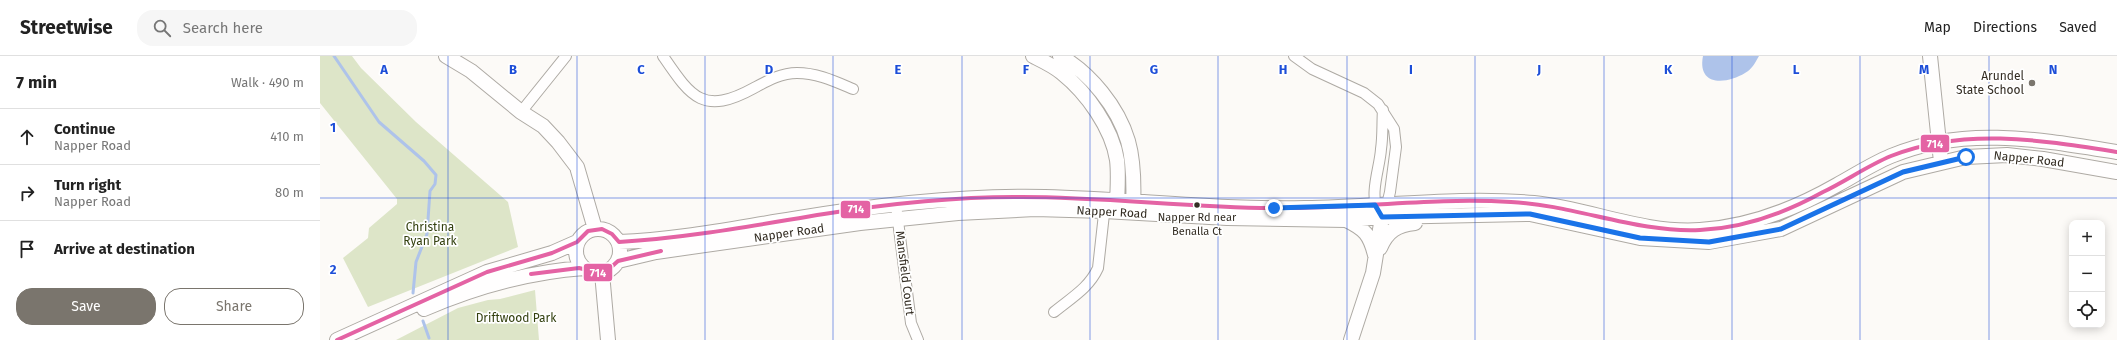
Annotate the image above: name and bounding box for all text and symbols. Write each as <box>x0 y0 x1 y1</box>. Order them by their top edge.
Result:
search box <box>137 10 417 46</box>
text: Streetwise <box>20 16 113 39</box>
icon: search <box>151 17 173 39</box>
text: Search here <box>183 19 263 37</box>
text: Map <box>1924 19 1951 36</box>
text: Directions <box>1973 19 2037 36</box>
text: Saved <box>2059 19 2097 36</box>
text: A <box>379 62 388 77</box>
text: B <box>509 62 517 77</box>
text: C <box>637 62 645 77</box>
text: D <box>765 62 774 77</box>
text: E <box>895 62 902 77</box>
text: F <box>1023 62 1030 77</box>
text: G <box>1150 62 1158 77</box>
text: H <box>1279 62 1287 77</box>
text: I <box>1409 62 1413 77</box>
text: J <box>1536 62 1541 77</box>
text: K <box>1664 62 1673 77</box>
text: L <box>1793 62 1800 77</box>
text: M <box>1919 62 1929 77</box>
text: N <box>2049 62 2057 77</box>
place label: Arundel State School <box>1956 69 2024 97</box>
text: 7 min <box>16 72 57 93</box>
text: Walk · 490 m <box>231 75 304 90</box>
marker: Arundel State School <box>2027 78 2037 88</box>
text: Continue <box>54 120 115 138</box>
text: 1 <box>330 120 336 135</box>
icon: ahead <box>16 126 38 148</box>
text: 410 m <box>270 129 304 144</box>
line badge: 714 <box>1920 134 1950 153</box>
text: Napper Road <box>54 138 131 153</box>
text: 714 <box>1927 138 1943 151</box>
route start <box>1957 148 1975 166</box>
street label: Napper Road <box>1993 148 2065 170</box>
text: Turn right <box>54 176 121 194</box>
icon: right <box>16 182 38 204</box>
text: 80 m <box>275 185 304 200</box>
text: Napper Road <box>54 194 131 209</box>
route end <box>1265 199 1283 217</box>
line badge: 714 <box>840 200 871 219</box>
marker: Napper Rd near Benalla Ct <box>1192 200 1202 210</box>
text: 714 <box>848 203 864 216</box>
street label: Napper Road <box>1076 203 1148 221</box>
place label: Napper Rd near Benalla Ct <box>1158 211 1237 238</box>
park label: Christina Ryan Park <box>403 220 458 248</box>
map controls <box>2069 220 2105 328</box>
button: + <box>2069 220 2105 256</box>
street label: Napper Road <box>753 221 825 245</box>
street label: Mansfield Court <box>893 230 917 317</box>
icon: arrive <box>16 238 38 260</box>
text: Arrive at destination <box>54 240 195 258</box>
button: − <box>2069 256 2105 292</box>
text: 2 <box>330 262 337 277</box>
line badge: 714 <box>583 263 613 282</box>
text: 714 <box>590 267 606 280</box>
button: Save <box>16 288 156 325</box>
button: Share <box>164 288 304 325</box>
button: locate <box>2069 292 2105 328</box>
park label: Driftwood Park <box>476 311 557 325</box>

